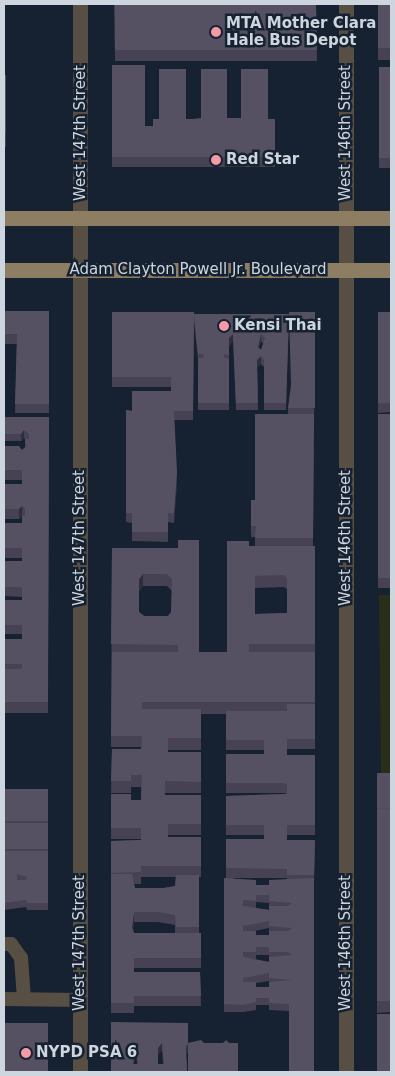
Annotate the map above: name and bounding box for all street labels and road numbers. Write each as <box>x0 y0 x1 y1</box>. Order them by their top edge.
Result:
street label: West 147th Street <box>72 65 90 201</box>
street label: West 146th Street <box>337 65 355 201</box>
street label: Adam Clayton Powell Jr. Boulevard <box>69 261 327 279</box>
street label: West 147th Street <box>71 470 89 606</box>
street label: West 146th Street <box>337 470 355 606</box>
street label: West 147th Street <box>71 875 89 1011</box>
street label: West 146th Street <box>337 875 355 1011</box>

